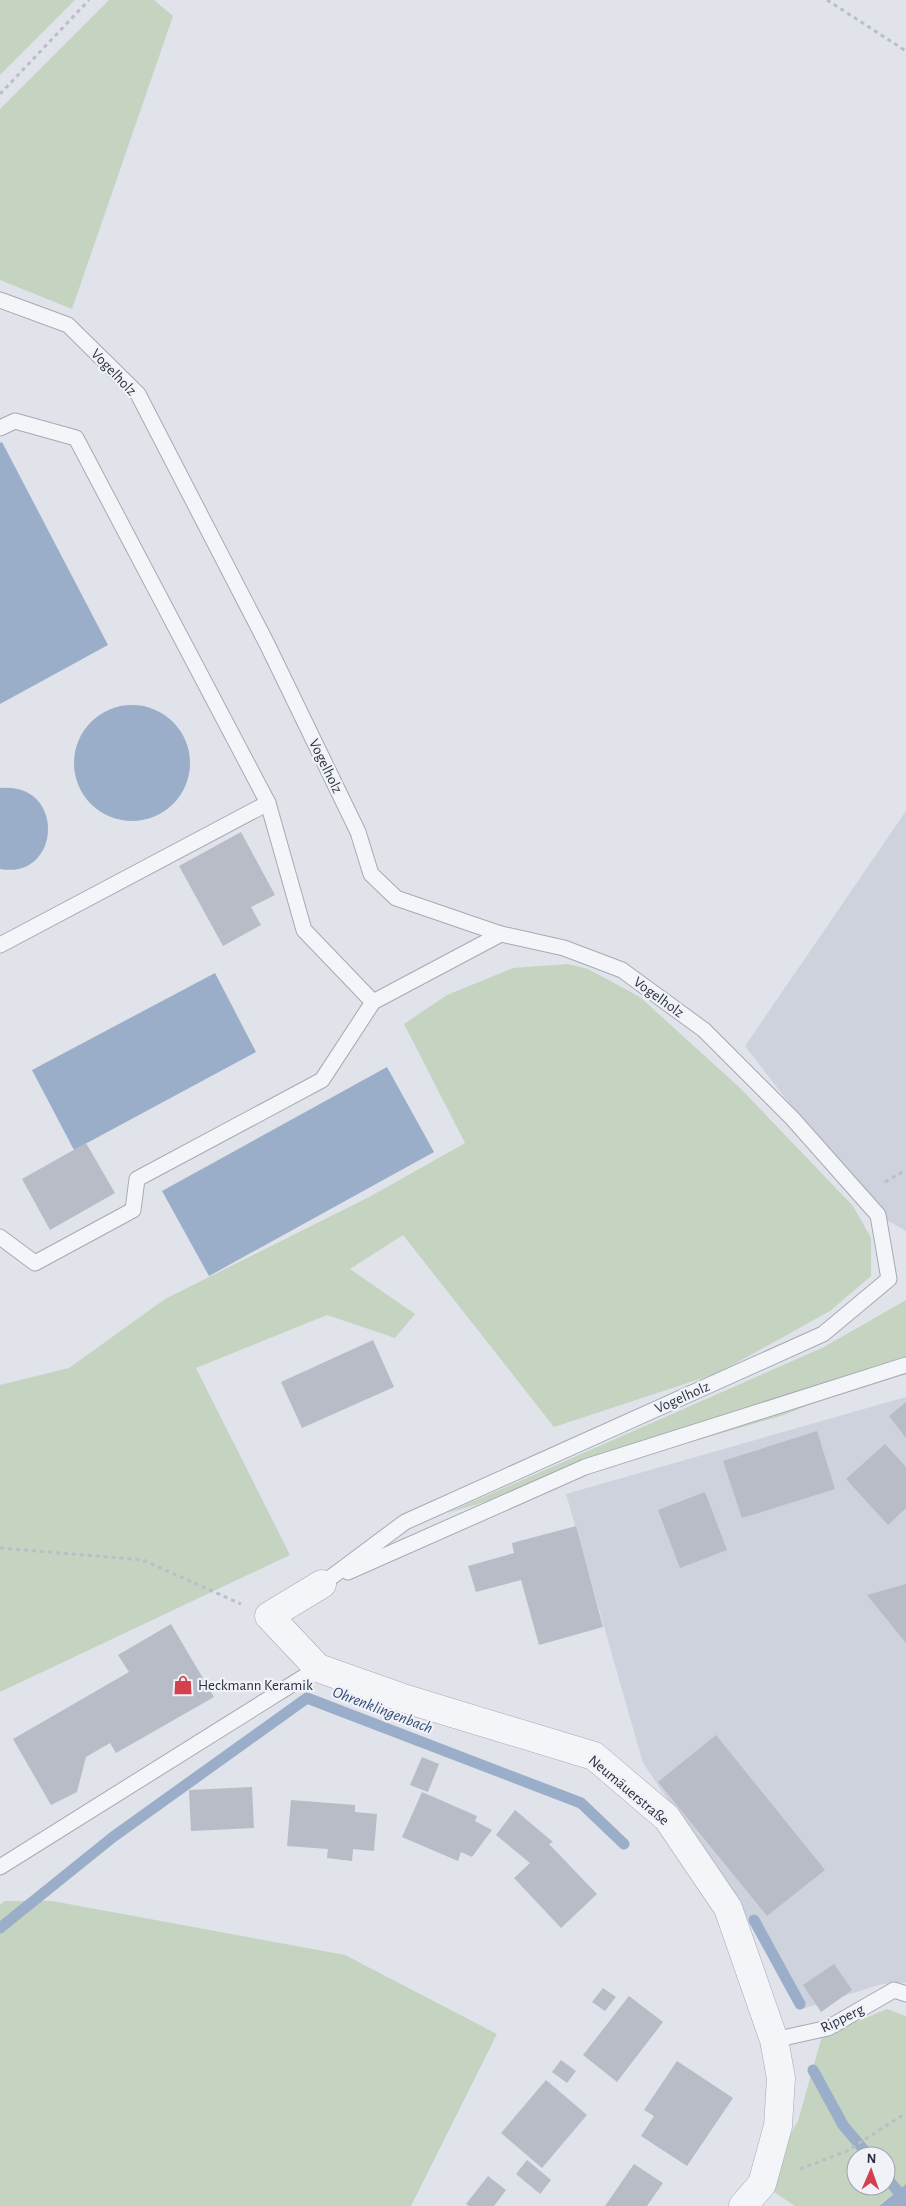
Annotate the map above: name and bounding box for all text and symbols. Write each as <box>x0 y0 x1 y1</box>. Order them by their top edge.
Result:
street label: Vogelholz <box>88 346 139 398</box>
street label: Vogelholz <box>306 737 345 796</box>
street label: Vogelholz <box>631 974 687 1021</box>
street label: Vogelholz <box>653 1379 712 1416</box>
shop icon: Heckmann Keramik <box>172 1674 194 1696</box>
place label: Heckmann Keramik <box>198 1678 313 1693</box>
water label: Ohrenklingenbach <box>330 1684 435 1736</box>
street label: Neumäuerstraße <box>586 1753 672 1828</box>
street label: Ripperg <box>818 2001 867 2035</box>
north arrow <box>846 2146 896 2196</box>
text: N <box>866 2152 877 2166</box>

